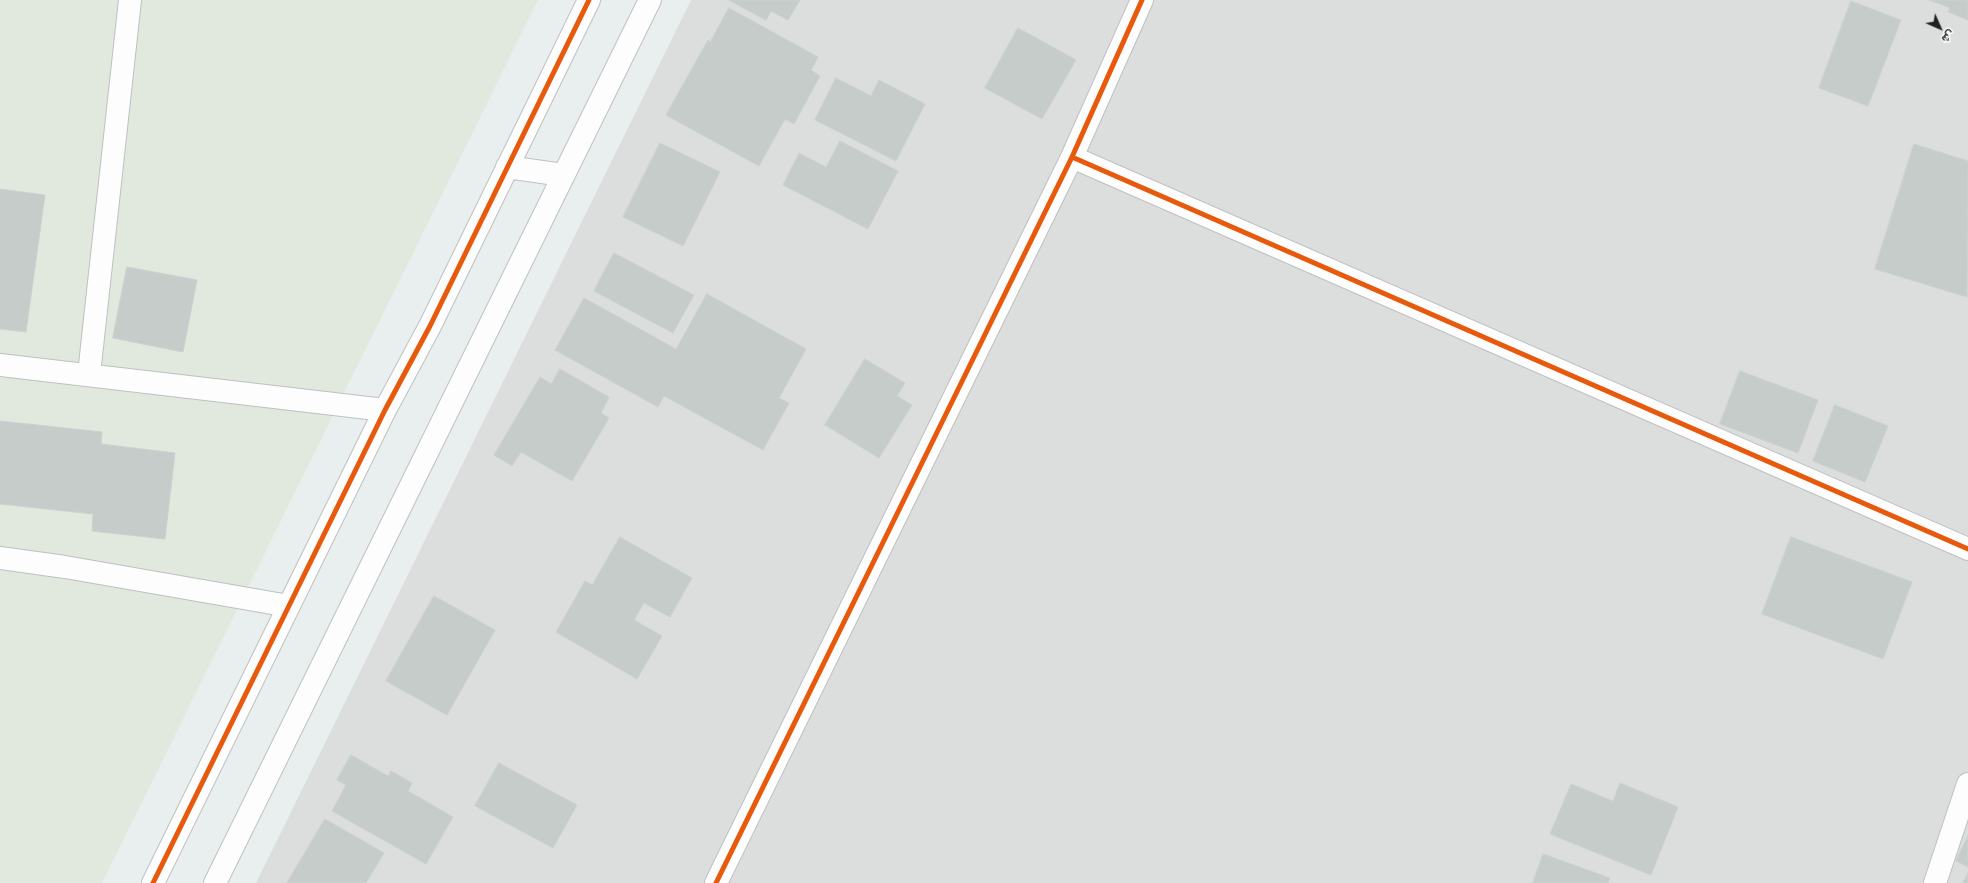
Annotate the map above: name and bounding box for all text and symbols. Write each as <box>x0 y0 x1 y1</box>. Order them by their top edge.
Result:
north arrow <box>1920 8 1960 48</box>
text: ش <box>1940 28 1958 46</box>

